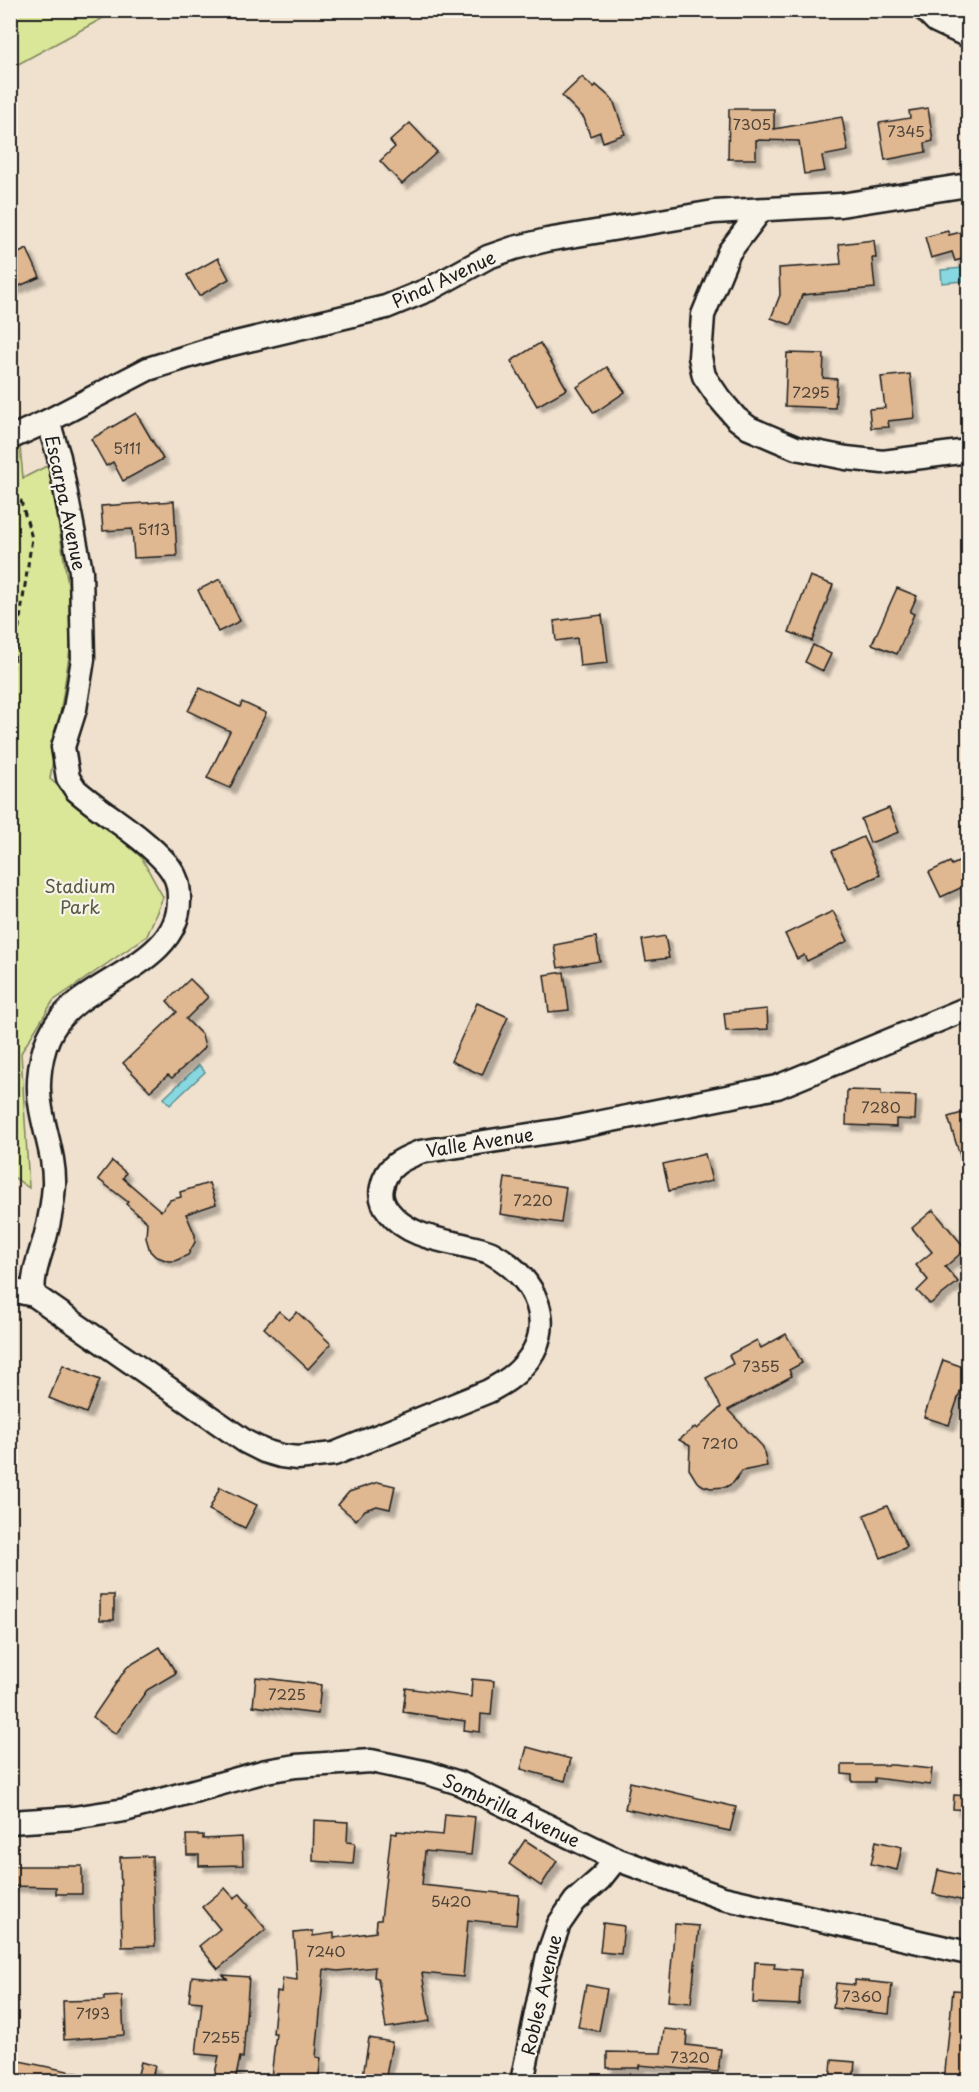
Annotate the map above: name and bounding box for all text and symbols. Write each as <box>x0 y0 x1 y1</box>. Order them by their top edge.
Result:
house number: 7305 <box>733 112 771 135</box>
house number: 7345 <box>887 119 925 142</box>
street label: Pinal Avenue <box>387 243 500 315</box>
house number: 7295 <box>792 380 830 403</box>
street label: Escarpa Avenue <box>39 433 94 573</box>
house number: 5111 <box>113 436 141 459</box>
house number: 5113 <box>138 517 170 540</box>
park label: Stadium Park <box>44 872 116 920</box>
house number: 7280 <box>861 1095 901 1118</box>
street label: Valle Avenue <box>424 1120 536 1163</box>
house number: 7220 <box>513 1188 553 1211</box>
house number: 7355 <box>742 1354 780 1377</box>
house number: 7210 <box>702 1431 738 1454</box>
house number: 7225 <box>268 1682 306 1705</box>
street label: Sombrilla Avenue <box>438 1766 585 1853</box>
house number: 5420 <box>431 1889 471 1912</box>
street label: Robles Avenue <box>514 1932 568 2058</box>
house number: 7240 <box>306 1939 346 1962</box>
house number: 7360 <box>842 1984 882 2007</box>
house number: 7193 <box>76 2001 110 2024</box>
house number: 7255 <box>202 2025 240 2048</box>
house number: 7320 <box>670 2045 710 2068</box>

